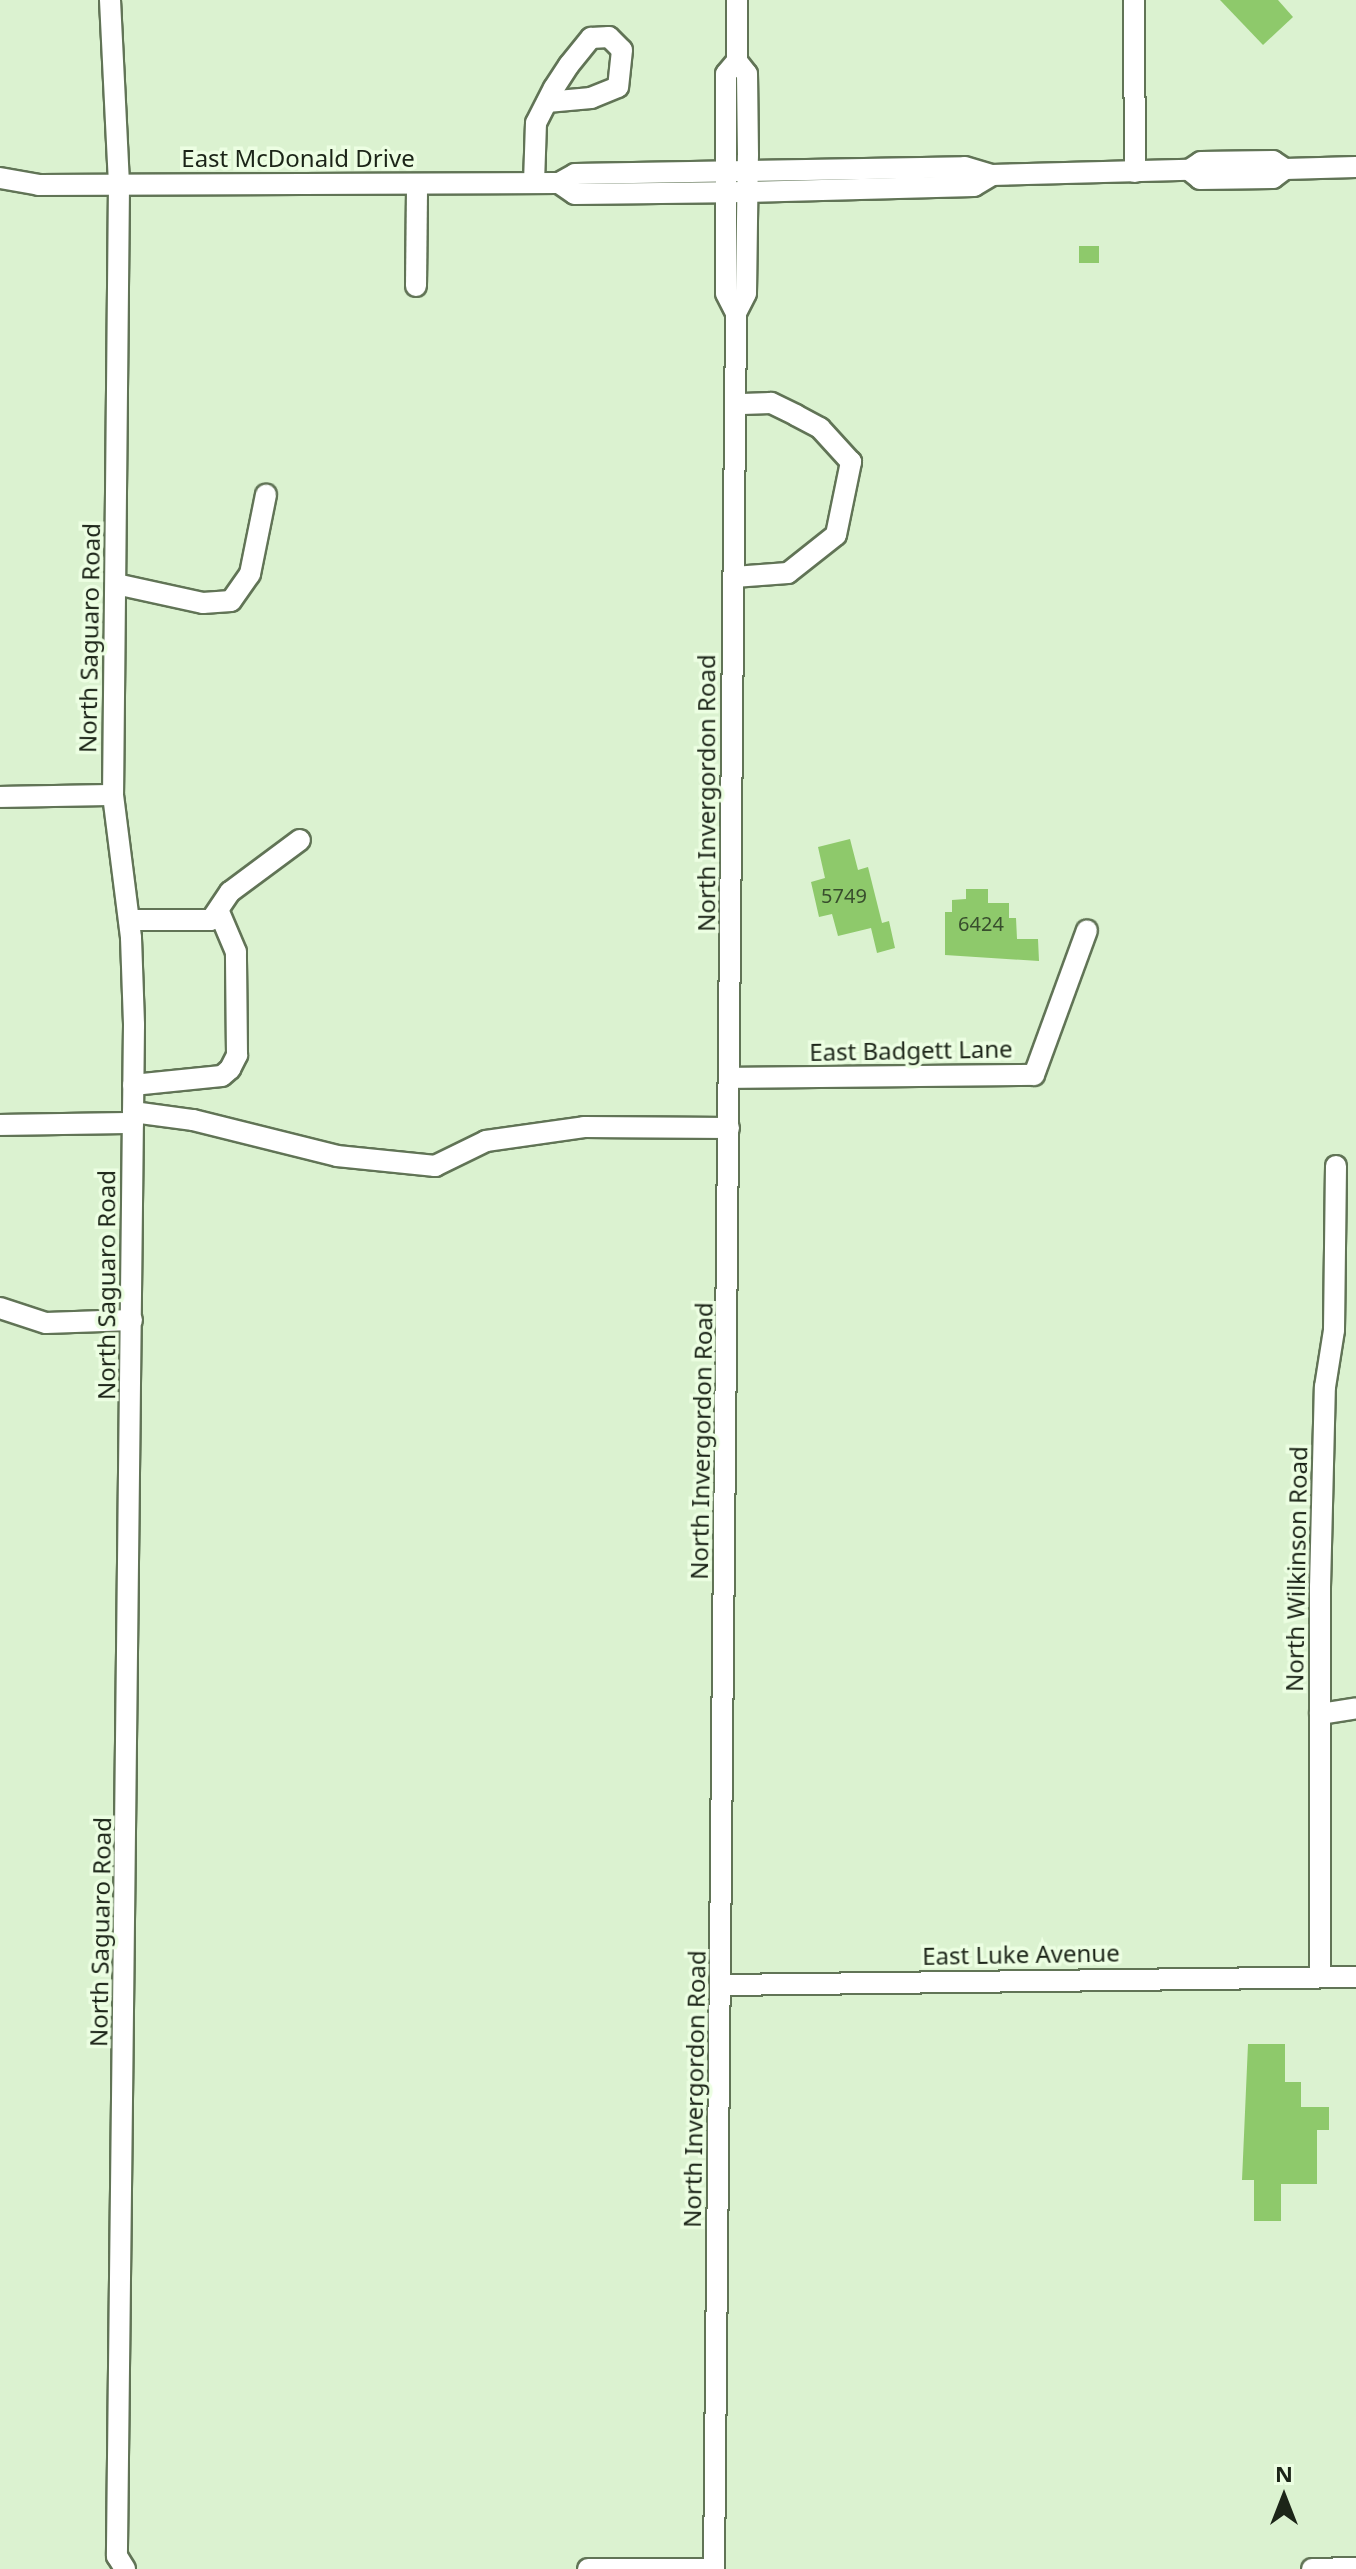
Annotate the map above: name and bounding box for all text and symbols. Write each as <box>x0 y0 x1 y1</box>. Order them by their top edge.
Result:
street label: East McDonald Drive <box>181 144 415 172</box>
street label: North Saguaro Road <box>73 523 105 753</box>
street label: North Invergordon Road <box>692 654 720 932</box>
house number: 5749 <box>821 883 867 907</box>
house number: 6424 <box>958 911 1004 935</box>
street label: East Badgett Lane <box>809 1034 1013 1066</box>
street label: North Saguaro Road <box>92 1170 120 1400</box>
street label: North Invergordon Road <box>684 1302 718 1580</box>
street label: North Wilkinson Road <box>1279 1446 1313 1692</box>
street label: North Saguaro Road <box>84 1817 116 2047</box>
street label: East Luke Avenue <box>922 1938 1120 1970</box>
street label: North Invergordon Road <box>677 1950 711 2228</box>
north arrow <box>1244 2457 1324 2537</box>
text: N <box>1275 2458 1293 2488</box>

